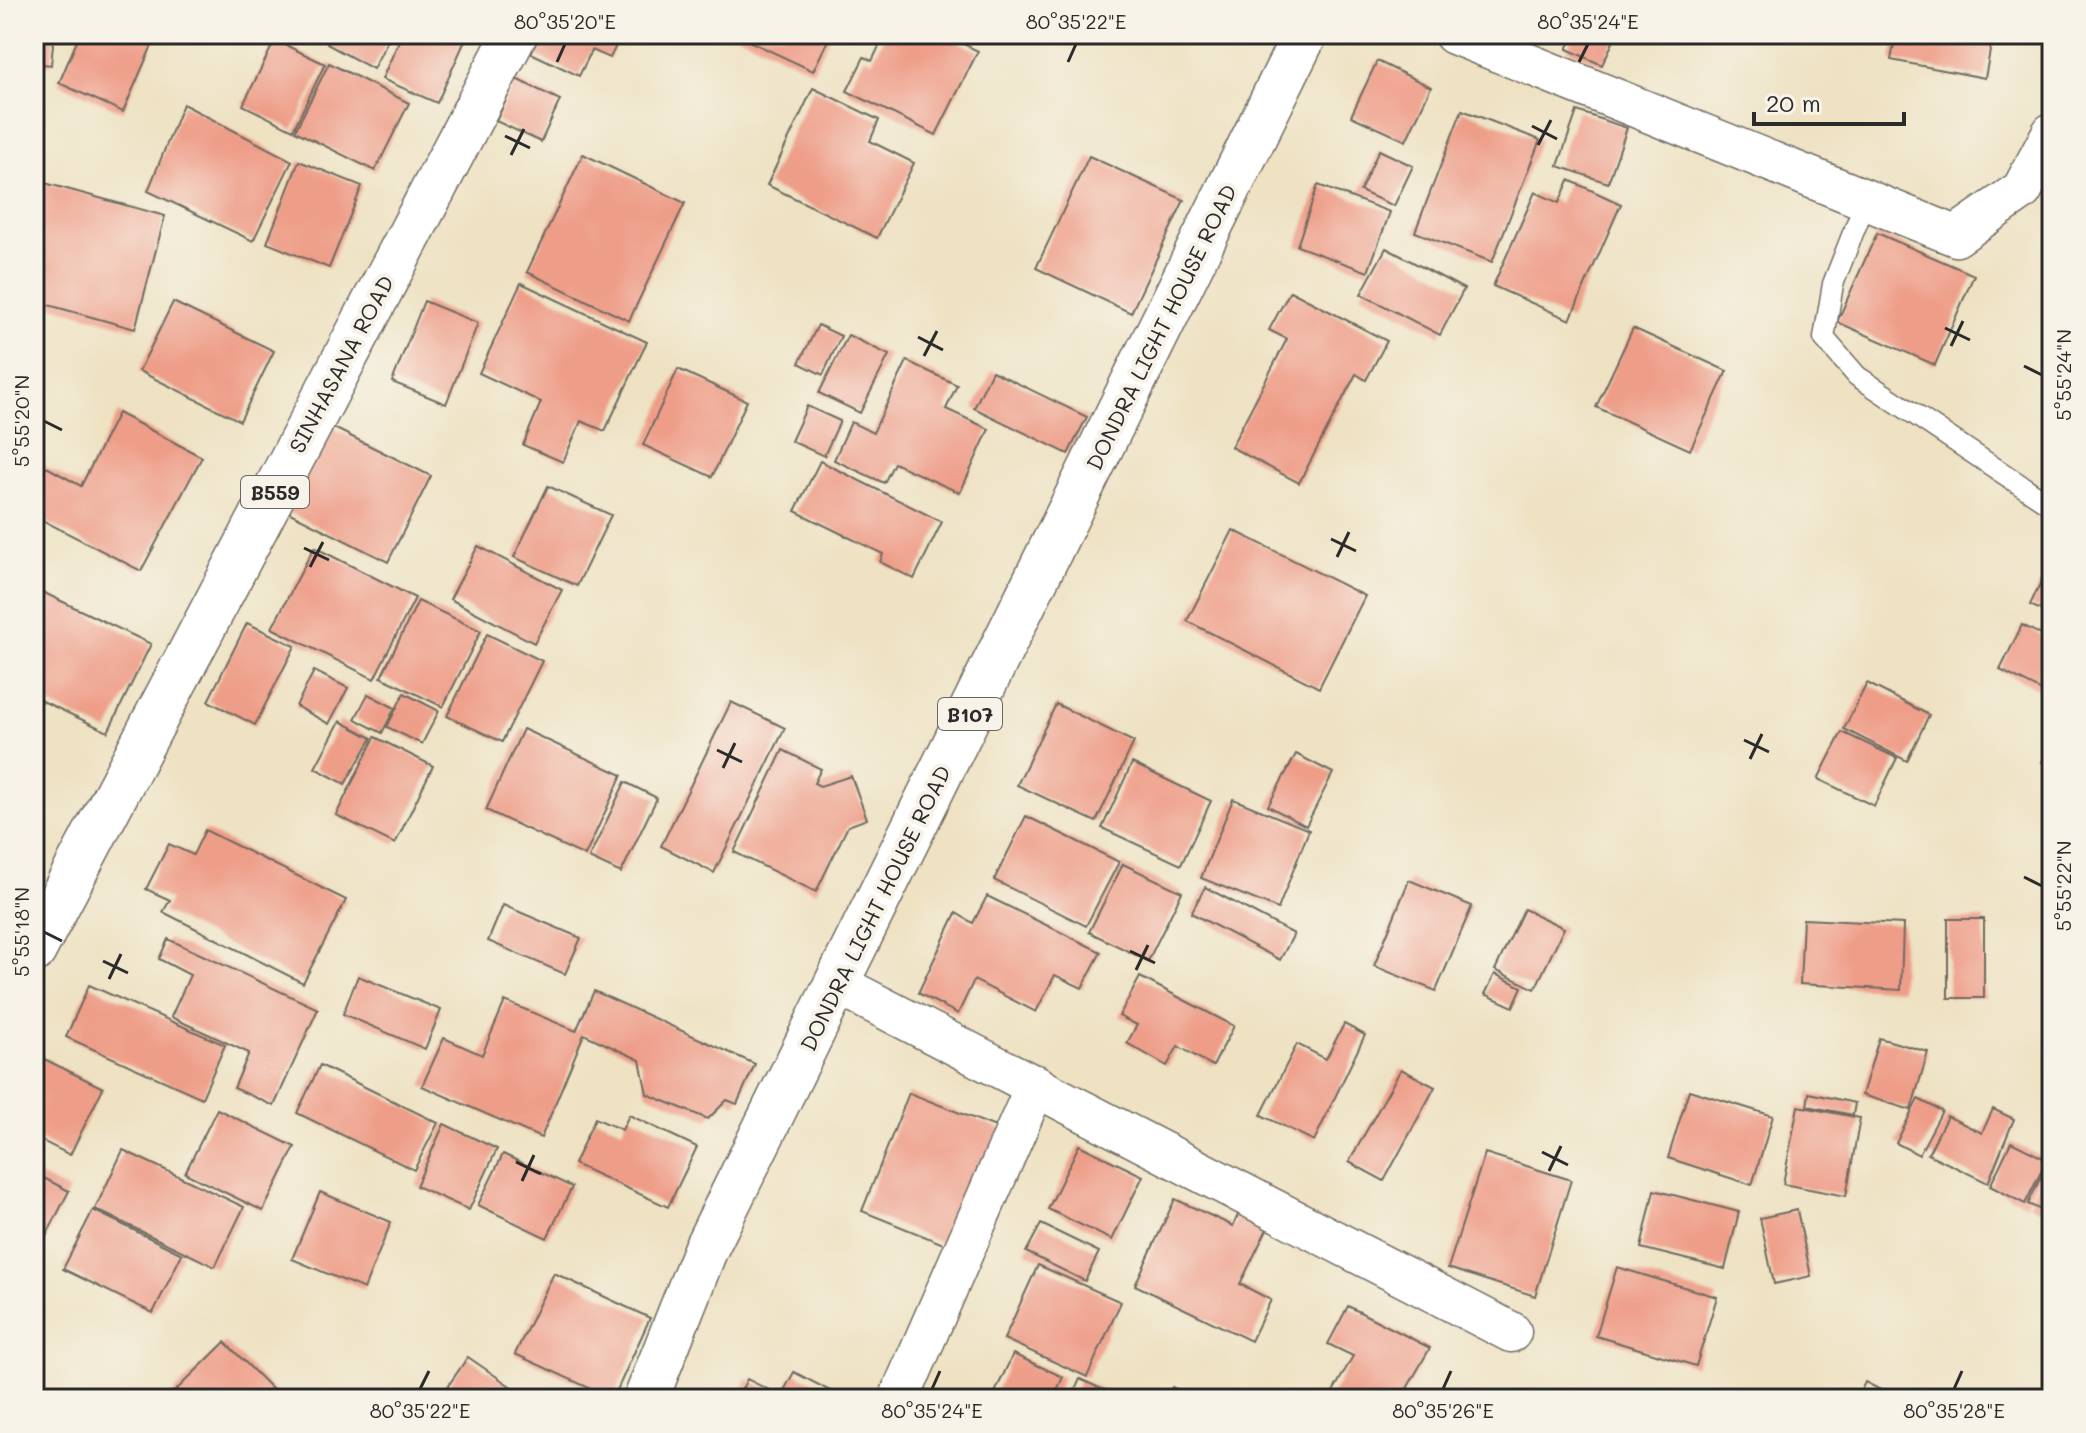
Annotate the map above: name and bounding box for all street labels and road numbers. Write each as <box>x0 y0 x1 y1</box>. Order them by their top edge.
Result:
street label: DONDRA LIGHT HOUSE ROAD <box>1079 179 1243 475</box>
street label: SINHASANA ROAD <box>282 270 400 458</box>
road number: B559 <box>241 476 309 508</box>
road number: B107 <box>938 698 1002 730</box>
street label: DONDRA LIGHT HOUSE ROAD <box>793 760 957 1056</box>

